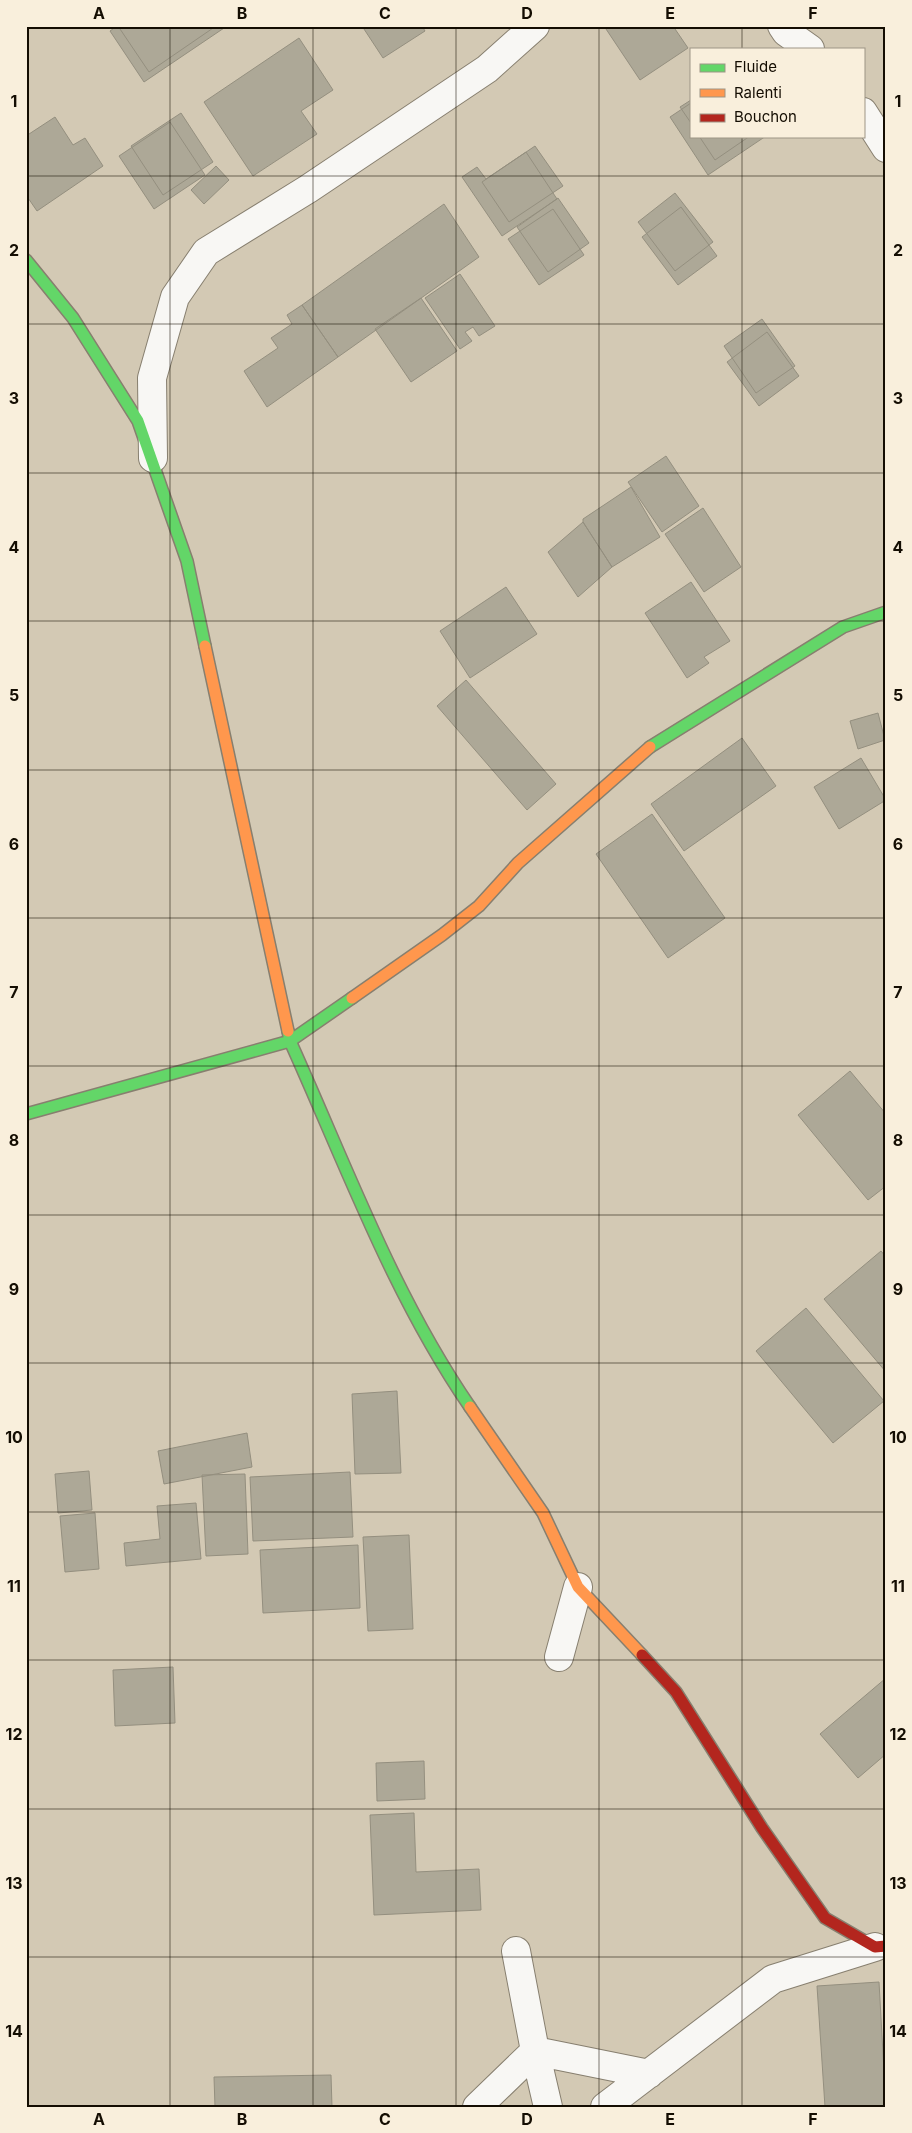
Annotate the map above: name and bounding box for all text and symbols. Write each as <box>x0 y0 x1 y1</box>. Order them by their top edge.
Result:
text: A <box>93 3 105 23</box>
text: B <box>237 3 247 23</box>
text: C <box>379 3 391 23</box>
text: D <box>521 3 533 23</box>
text: E <box>665 3 675 23</box>
text: F <box>808 3 818 23</box>
legend <box>690 48 864 138</box>
text: Fluide <box>734 57 777 76</box>
text: Ralenti <box>734 83 782 102</box>
text: 1 <box>11 91 17 111</box>
text: 1 <box>895 91 901 111</box>
text: Bouchon <box>734 107 797 126</box>
text: 2 <box>9 240 19 260</box>
text: 2 <box>893 240 903 260</box>
text: 3 <box>9 388 19 408</box>
text: 3 <box>893 388 903 408</box>
text: 4 <box>9 537 20 557</box>
text: 4 <box>893 537 904 557</box>
text: 5 <box>9 685 19 705</box>
text: 5 <box>893 685 903 705</box>
text: 6 <box>9 834 19 854</box>
text: 6 <box>893 834 903 854</box>
text: 7 <box>9 982 19 1002</box>
text: 7 <box>893 982 903 1002</box>
text: 8 <box>9 1130 19 1150</box>
text: 8 <box>893 1130 903 1150</box>
text: 9 <box>9 1279 19 1299</box>
text: 9 <box>893 1279 903 1299</box>
text: 10 <box>5 1427 23 1447</box>
text: 10 <box>889 1427 907 1447</box>
text: 11 <box>7 1576 21 1596</box>
text: 11 <box>891 1576 905 1596</box>
text: 12 <box>6 1724 22 1744</box>
text: 12 <box>890 1724 906 1744</box>
text: 13 <box>5 1873 23 1893</box>
text: 13 <box>889 1873 907 1893</box>
text: 14 <box>5 2021 23 2041</box>
text: 14 <box>889 2021 907 2041</box>
text: A <box>93 2109 105 2129</box>
text: B <box>237 2109 247 2129</box>
text: C <box>379 2109 391 2129</box>
text: D <box>521 2109 533 2129</box>
text: E <box>665 2109 675 2129</box>
text: F <box>808 2109 818 2129</box>

